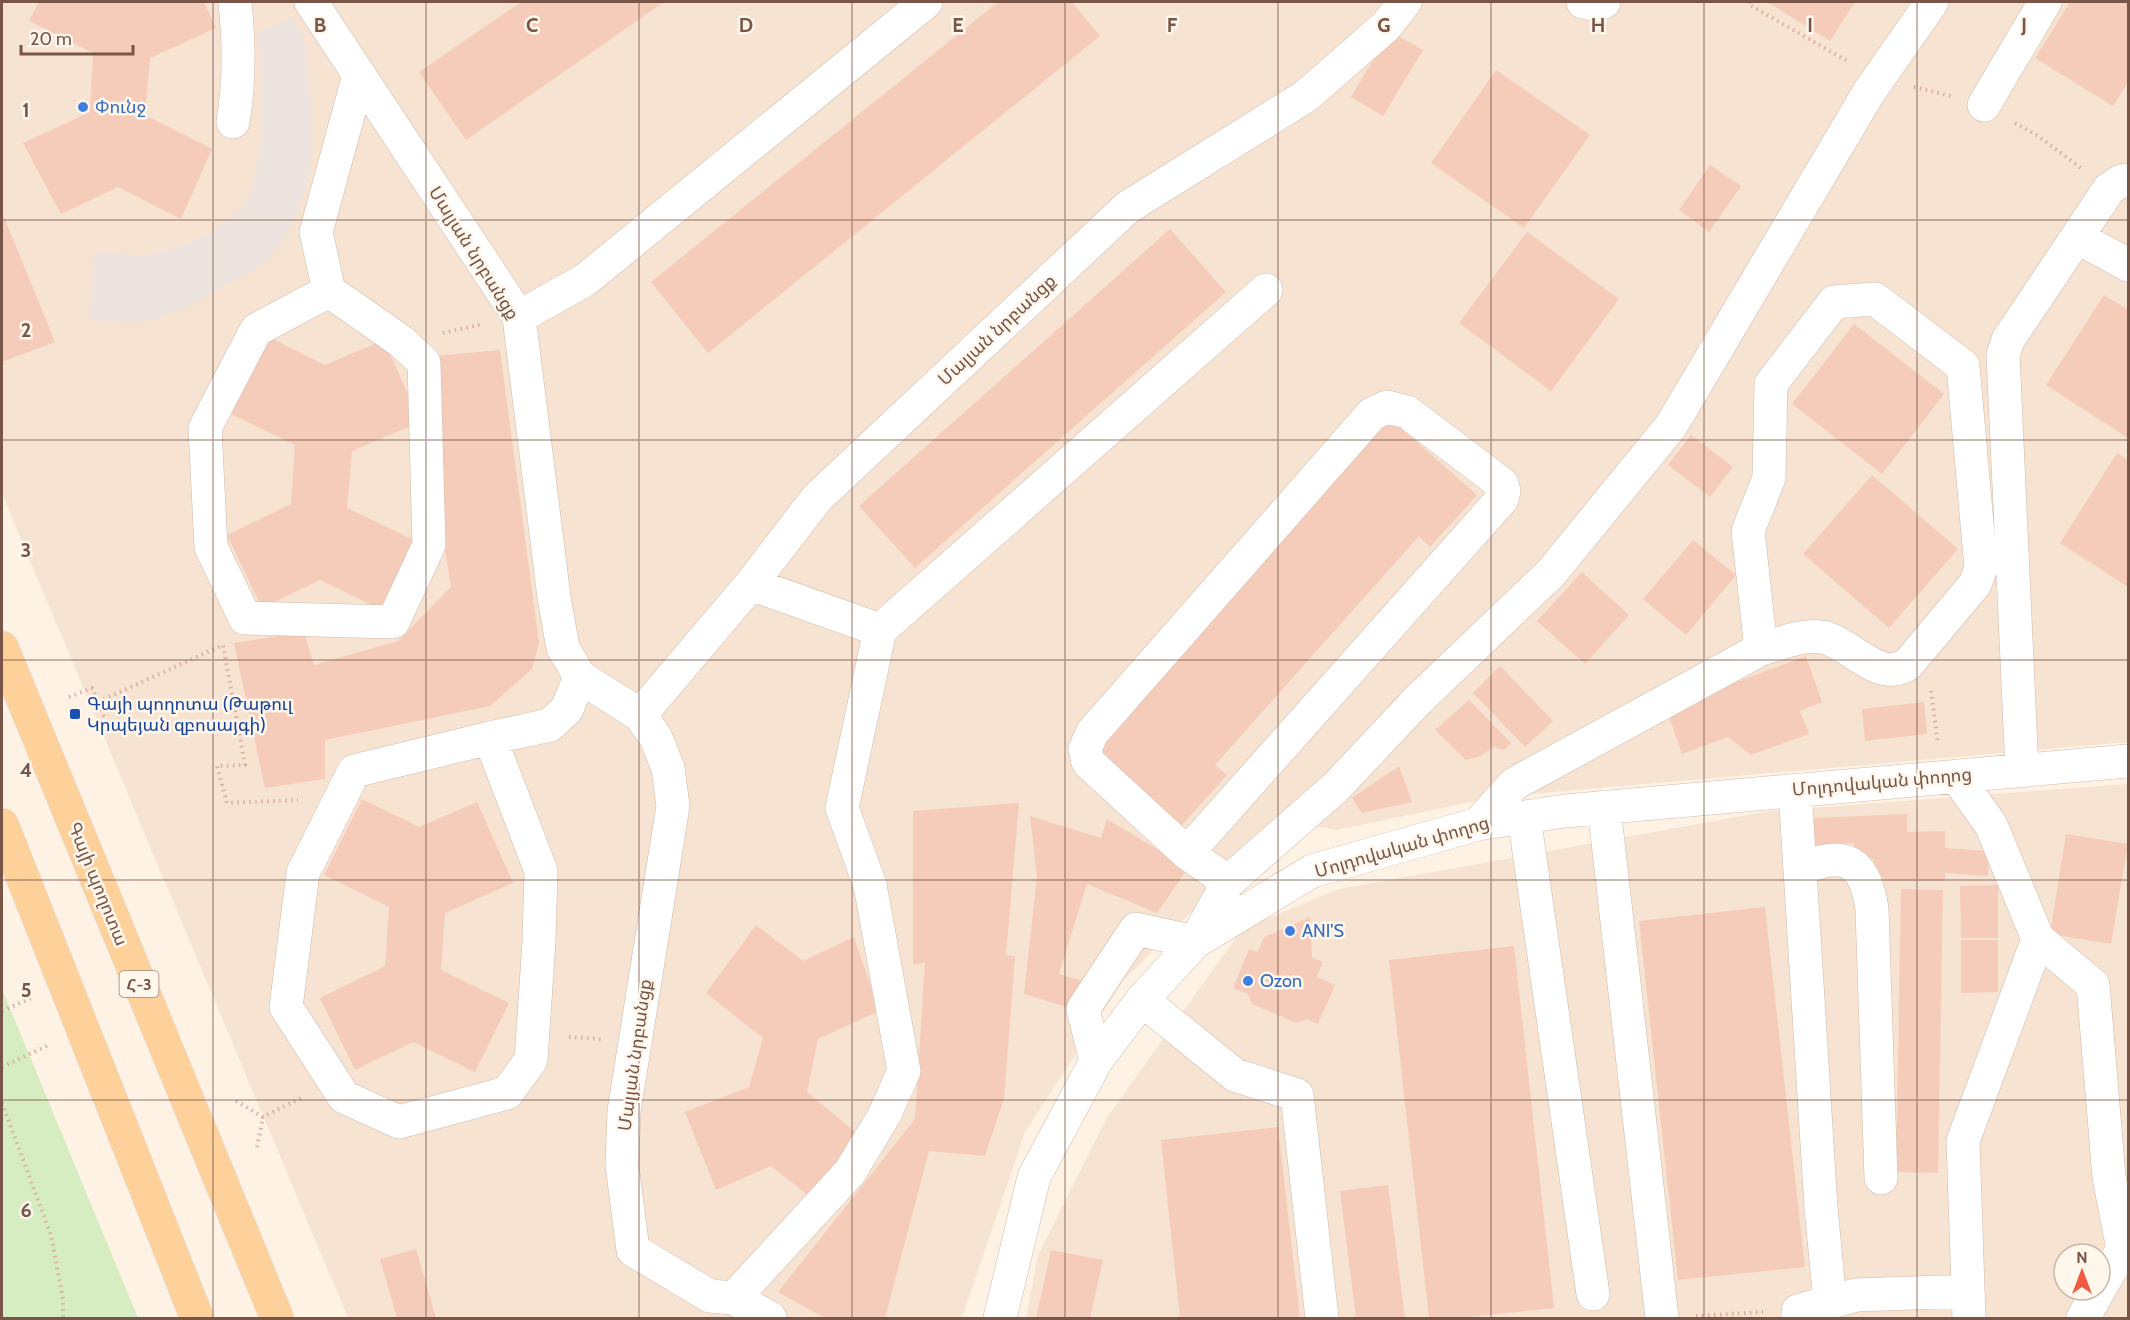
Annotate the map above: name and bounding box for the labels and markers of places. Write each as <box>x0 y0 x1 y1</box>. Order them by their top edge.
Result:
place label: Փունջ <box>95 96 146 118</box>
marker: Փունջ <box>76 100 90 114</box>
place label: Գայի պողոտա (Թաթուլ Կրպեյան զբոսայգի) <box>87 693 294 736</box>
marker: Գայի պողոտա (Թաթուլ Կրպեյան զբոսայգի) <box>68 707 82 721</box>
place label: ANI'S <box>1302 920 1344 942</box>
marker: ANI'S <box>1283 924 1297 938</box>
place label: Ozon <box>1260 970 1302 992</box>
marker: Ozon <box>1241 974 1255 988</box>

